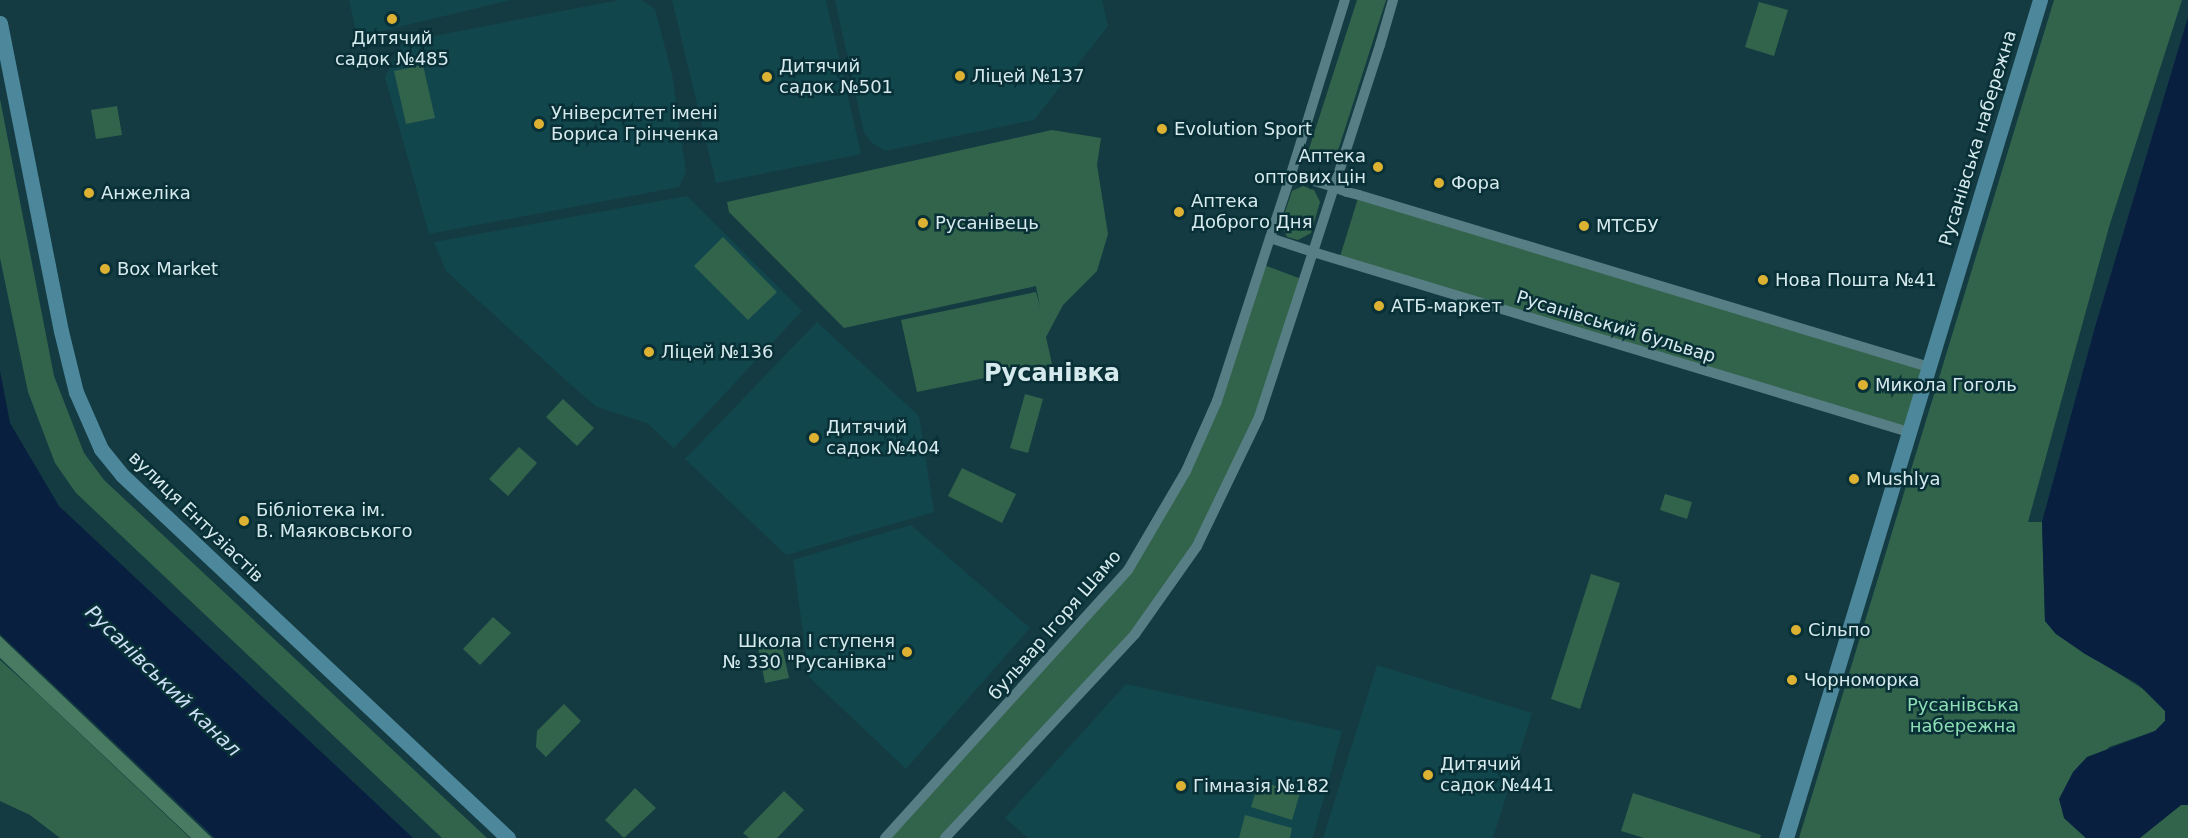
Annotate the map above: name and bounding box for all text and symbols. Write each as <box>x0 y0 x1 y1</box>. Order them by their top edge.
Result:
marker: Дитячий садок №485 <box>385 12 399 26</box>
place label: Дитячий садок №485 <box>335 28 449 70</box>
street label: Русанівська набережна <box>1935 28 2021 248</box>
place label: Дитячий садок №501 <box>779 56 893 98</box>
place label: Ліцей №137 <box>972 65 1084 87</box>
marker: Ліцей №137 <box>953 69 967 83</box>
marker: Дитячий садок №501 <box>760 70 774 84</box>
place label: Університет імені Бориса Грінченка <box>551 103 719 146</box>
marker: Університет імені Бориса Грінченка <box>532 117 546 131</box>
place label: Evolution Sport <box>1174 118 1312 140</box>
marker: Evolution Sport <box>1155 122 1169 136</box>
place label: Аптека оптових цін <box>1254 146 1366 188</box>
marker: Аптека оптових цін <box>1371 160 1385 174</box>
place label: Фора <box>1451 172 1500 194</box>
marker: Фора <box>1432 176 1446 190</box>
place label: Анжеліка <box>101 182 191 204</box>
marker: Анжеліка <box>82 186 96 200</box>
place label: Аптека Доброго Дня <box>1191 191 1312 234</box>
marker: Аптека Доброго Дня <box>1172 205 1186 219</box>
place label: Русанівець <box>935 212 1039 234</box>
place label: МТСБУ <box>1596 215 1658 237</box>
marker: Русанівець <box>916 216 930 230</box>
marker: МТСБУ <box>1577 219 1591 233</box>
place label: Box Market <box>117 258 218 280</box>
marker: Box Market <box>98 262 112 276</box>
place label: Нова Пошта №41 <box>1775 269 1937 291</box>
marker: Нова Пошта №41 <box>1756 273 1770 287</box>
street label: Русанівський бульвар <box>1514 286 1718 368</box>
place label: АТБ-маркет <box>1391 295 1502 317</box>
marker: АТБ-маркет <box>1372 299 1386 313</box>
place label: Ліцей №136 <box>661 341 773 363</box>
marker: Ліцей №136 <box>642 345 656 359</box>
district label: Русанівка <box>984 360 1120 388</box>
place label: Микола Гоголь <box>1875 374 2017 396</box>
marker: Микола Гоголь <box>1856 378 1870 392</box>
place label: Дитячий садок №404 <box>826 417 940 460</box>
marker: Дитячий садок №404 <box>807 431 821 445</box>
street label: вулиця Ентузіастів <box>124 447 268 587</box>
place label: Mushlya <box>1866 468 1940 490</box>
marker: Mushlya <box>1847 472 1861 486</box>
place label: Бібліотека ім. В. Маяковського <box>256 500 413 542</box>
marker: Бібліотека ім. В. Маяковського <box>237 514 251 528</box>
street label: бульвар Ігоря Шамо <box>984 546 1126 704</box>
water label: Русанівський канал <box>80 600 246 762</box>
place label: Сільпо <box>1808 619 1870 641</box>
marker: Сільпо <box>1789 623 1803 637</box>
place label: Школа І ступеня № 330 "Русанівка" <box>722 631 895 674</box>
marker: Школа І ступеня № 330 "Русанівка" <box>900 645 914 659</box>
place label: Чорноморка <box>1804 669 1919 691</box>
marker: Чорноморка <box>1785 673 1799 687</box>
park label: Русанівська набережна <box>1907 695 2019 738</box>
place label: Дитячий садок №441 <box>1440 754 1554 796</box>
marker: Дитячий садок №441 <box>1421 768 1435 782</box>
place label: Гімназія №182 <box>1193 775 1330 797</box>
marker: Гімназія №182 <box>1174 779 1188 793</box>

